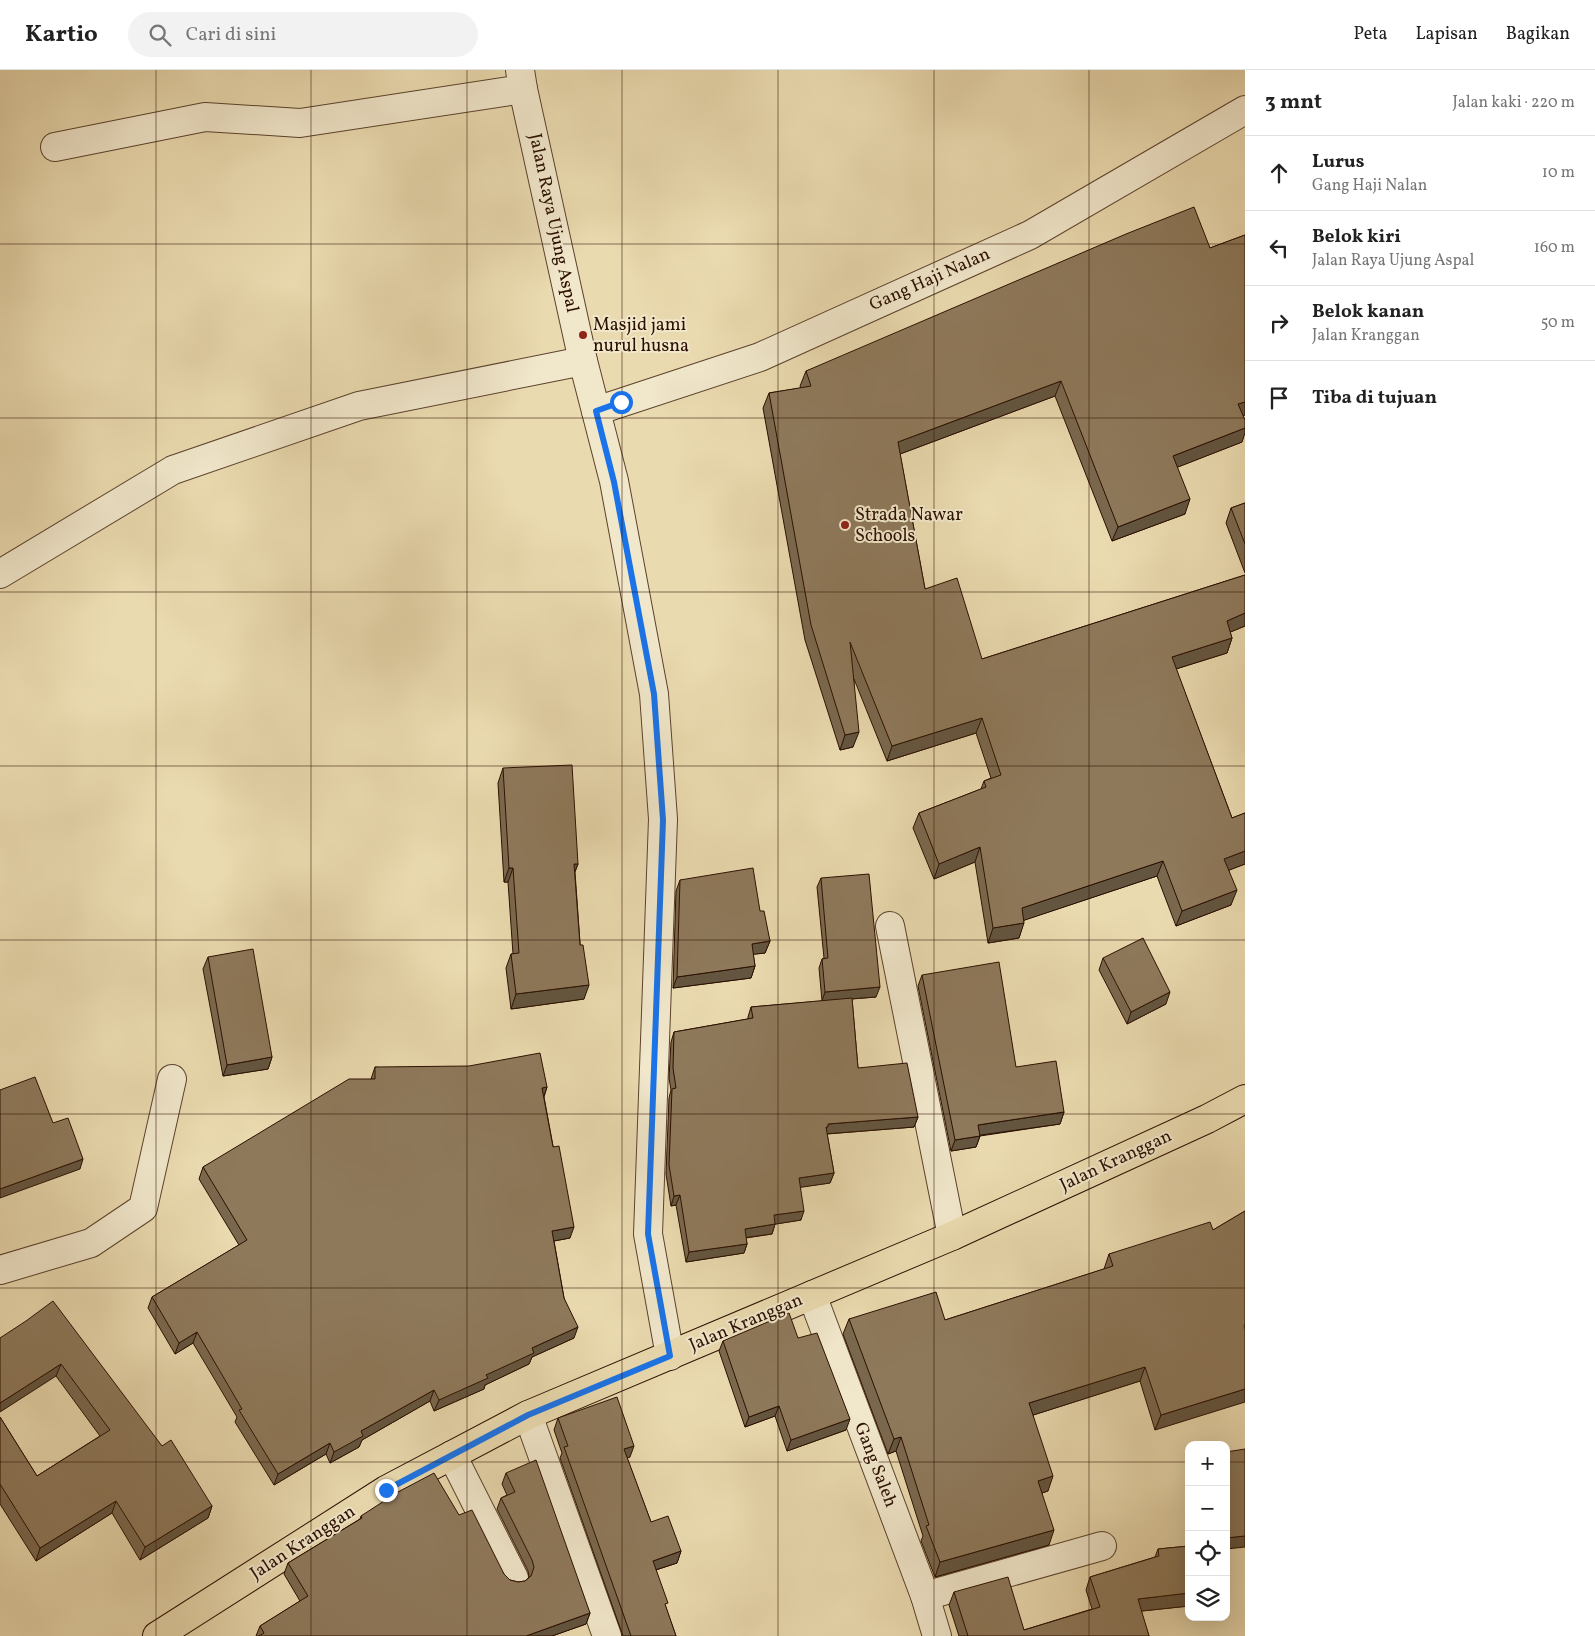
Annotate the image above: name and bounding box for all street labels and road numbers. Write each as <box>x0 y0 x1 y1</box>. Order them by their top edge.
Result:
street label: Jalan Raya Ujung Aspal <box>522 131 584 315</box>
street label: Gang Haji Nalan <box>866 242 995 318</box>
street label: Jalan Kranggan <box>1056 1124 1176 1198</box>
street label: Jalan Kranggan <box>685 1288 807 1358</box>
street label: Gang Saleh <box>847 1419 903 1511</box>
street label: Jalan Kranggan <box>245 1499 361 1586</box>

